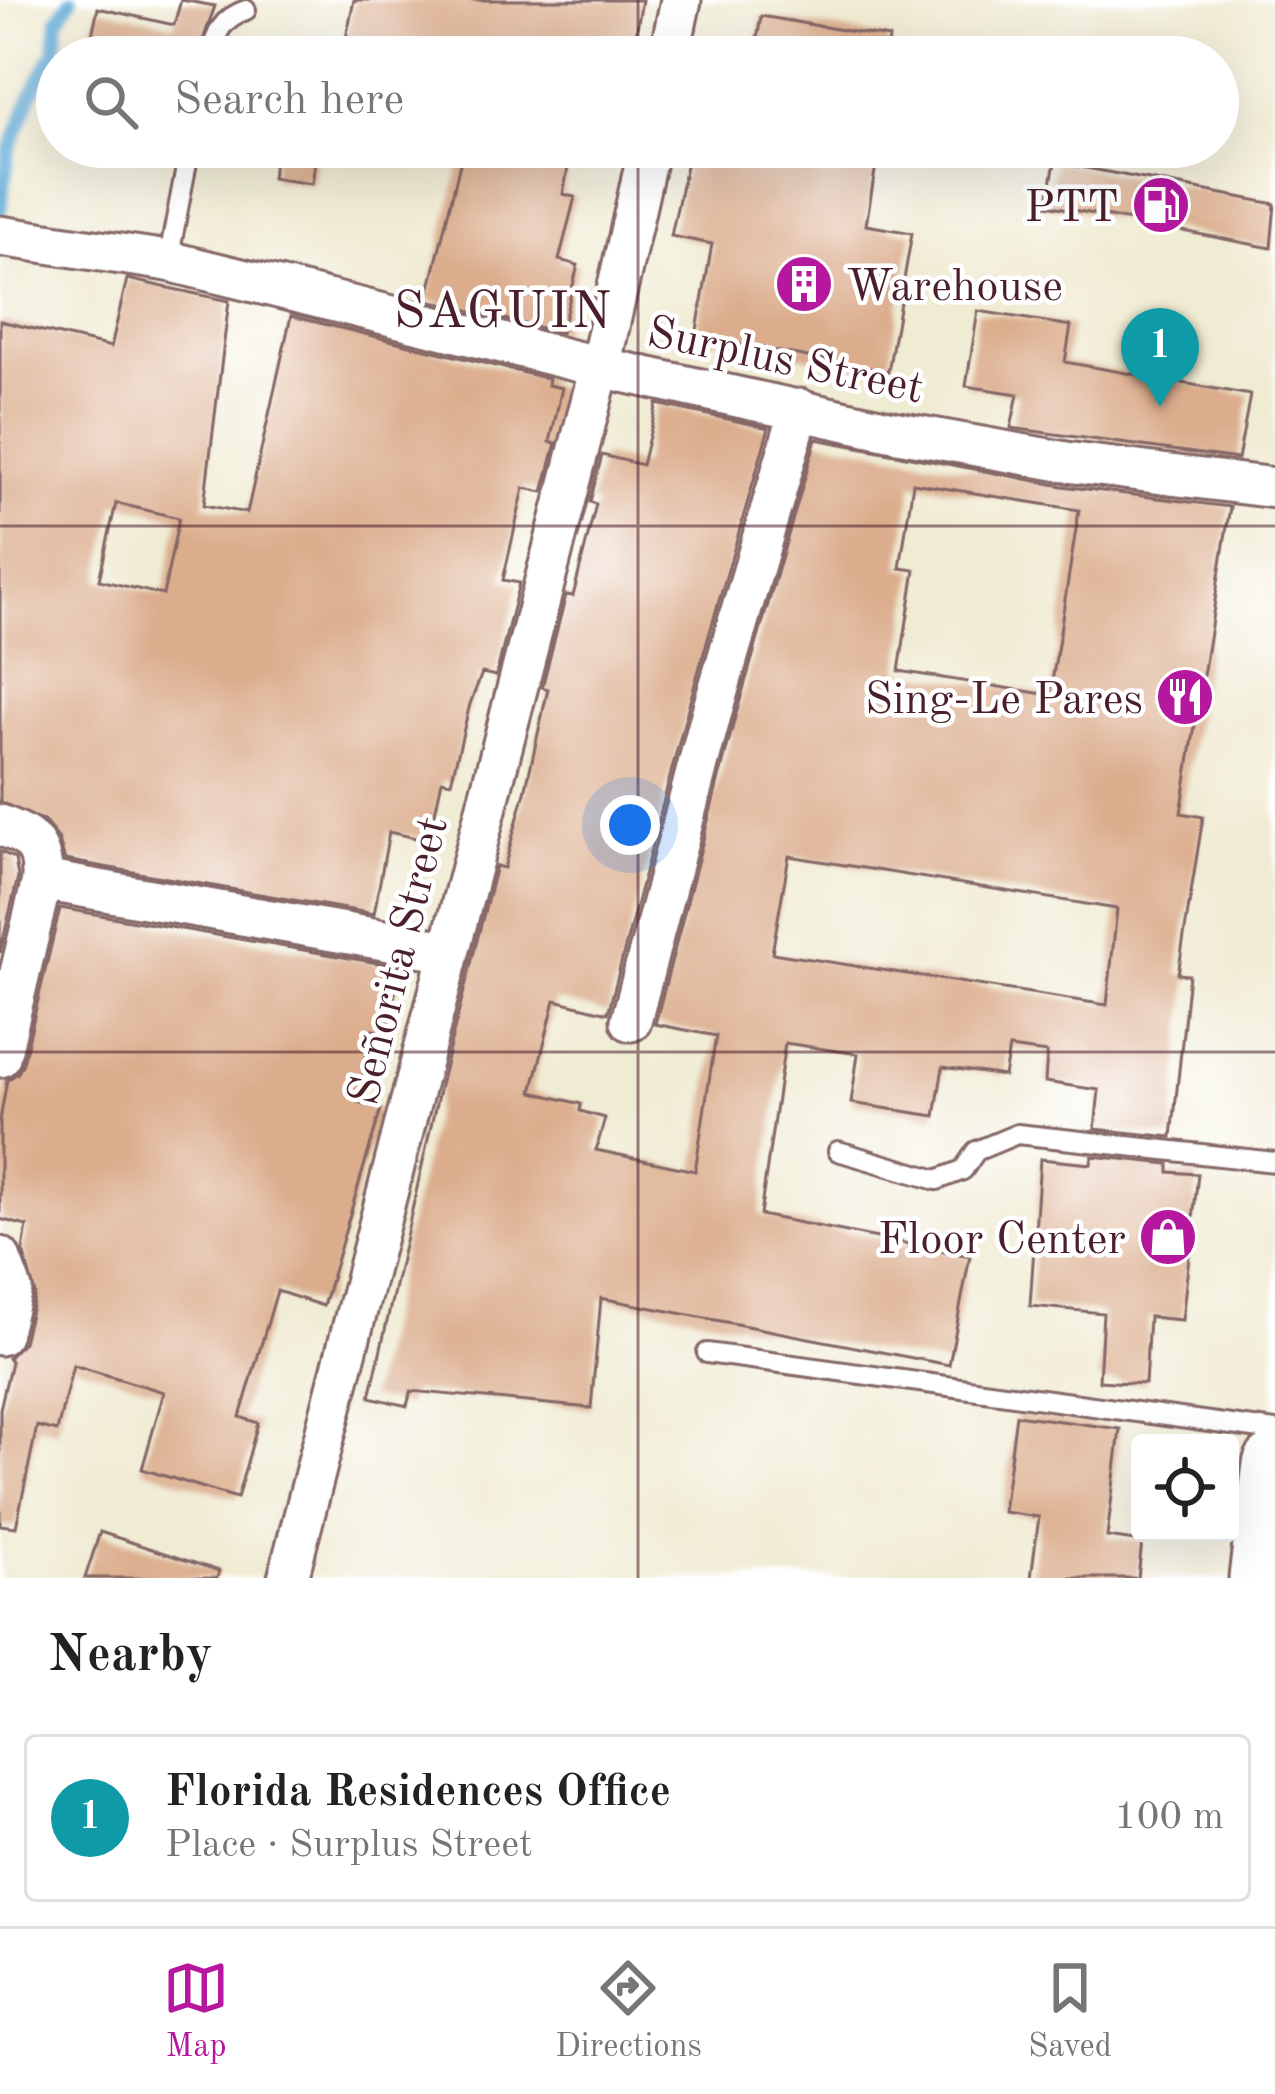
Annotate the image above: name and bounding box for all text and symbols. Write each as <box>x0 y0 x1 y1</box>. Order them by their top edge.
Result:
search box <box>36 36 1239 168</box>
icon: search <box>78 69 144 135</box>
text: Search here <box>174 79 404 124</box>
fuel station icon: PTT <box>1130 174 1192 236</box>
place label: PTT <box>1024 187 1119 232</box>
building icon: Warehouse <box>773 253 835 315</box>
place label: Warehouse <box>846 266 1063 311</box>
district label: SAGUIN <box>394 288 614 339</box>
pin: 1 <box>1121 308 1199 407</box>
street label: Surplus Street <box>643 311 927 414</box>
restaurant icon: Sing-Le Pares <box>1154 666 1216 728</box>
place label: Sing-Le Pares <box>865 679 1143 724</box>
your location <box>600 795 660 855</box>
street label: Señorita Street <box>343 812 458 1110</box>
shop icon: Floor Center <box>1137 1206 1199 1268</box>
place label: Floor Center <box>878 1219 1126 1264</box>
map controls <box>1131 1434 1239 1542</box>
button: locate <box>1131 1434 1239 1542</box>
text: Nearby <box>48 1631 213 1682</box>
text: Florida Residences Office <box>165 1771 671 1816</box>
text: 1 <box>79 1798 101 1837</box>
text: 100 m <box>1114 1798 1224 1837</box>
text: Place · Surplus Street <box>165 1826 533 1865</box>
tab: Map <box>163 1955 229 2068</box>
tab: Directions <box>555 1955 702 2068</box>
tab: Saved <box>1028 1955 1112 2068</box>

